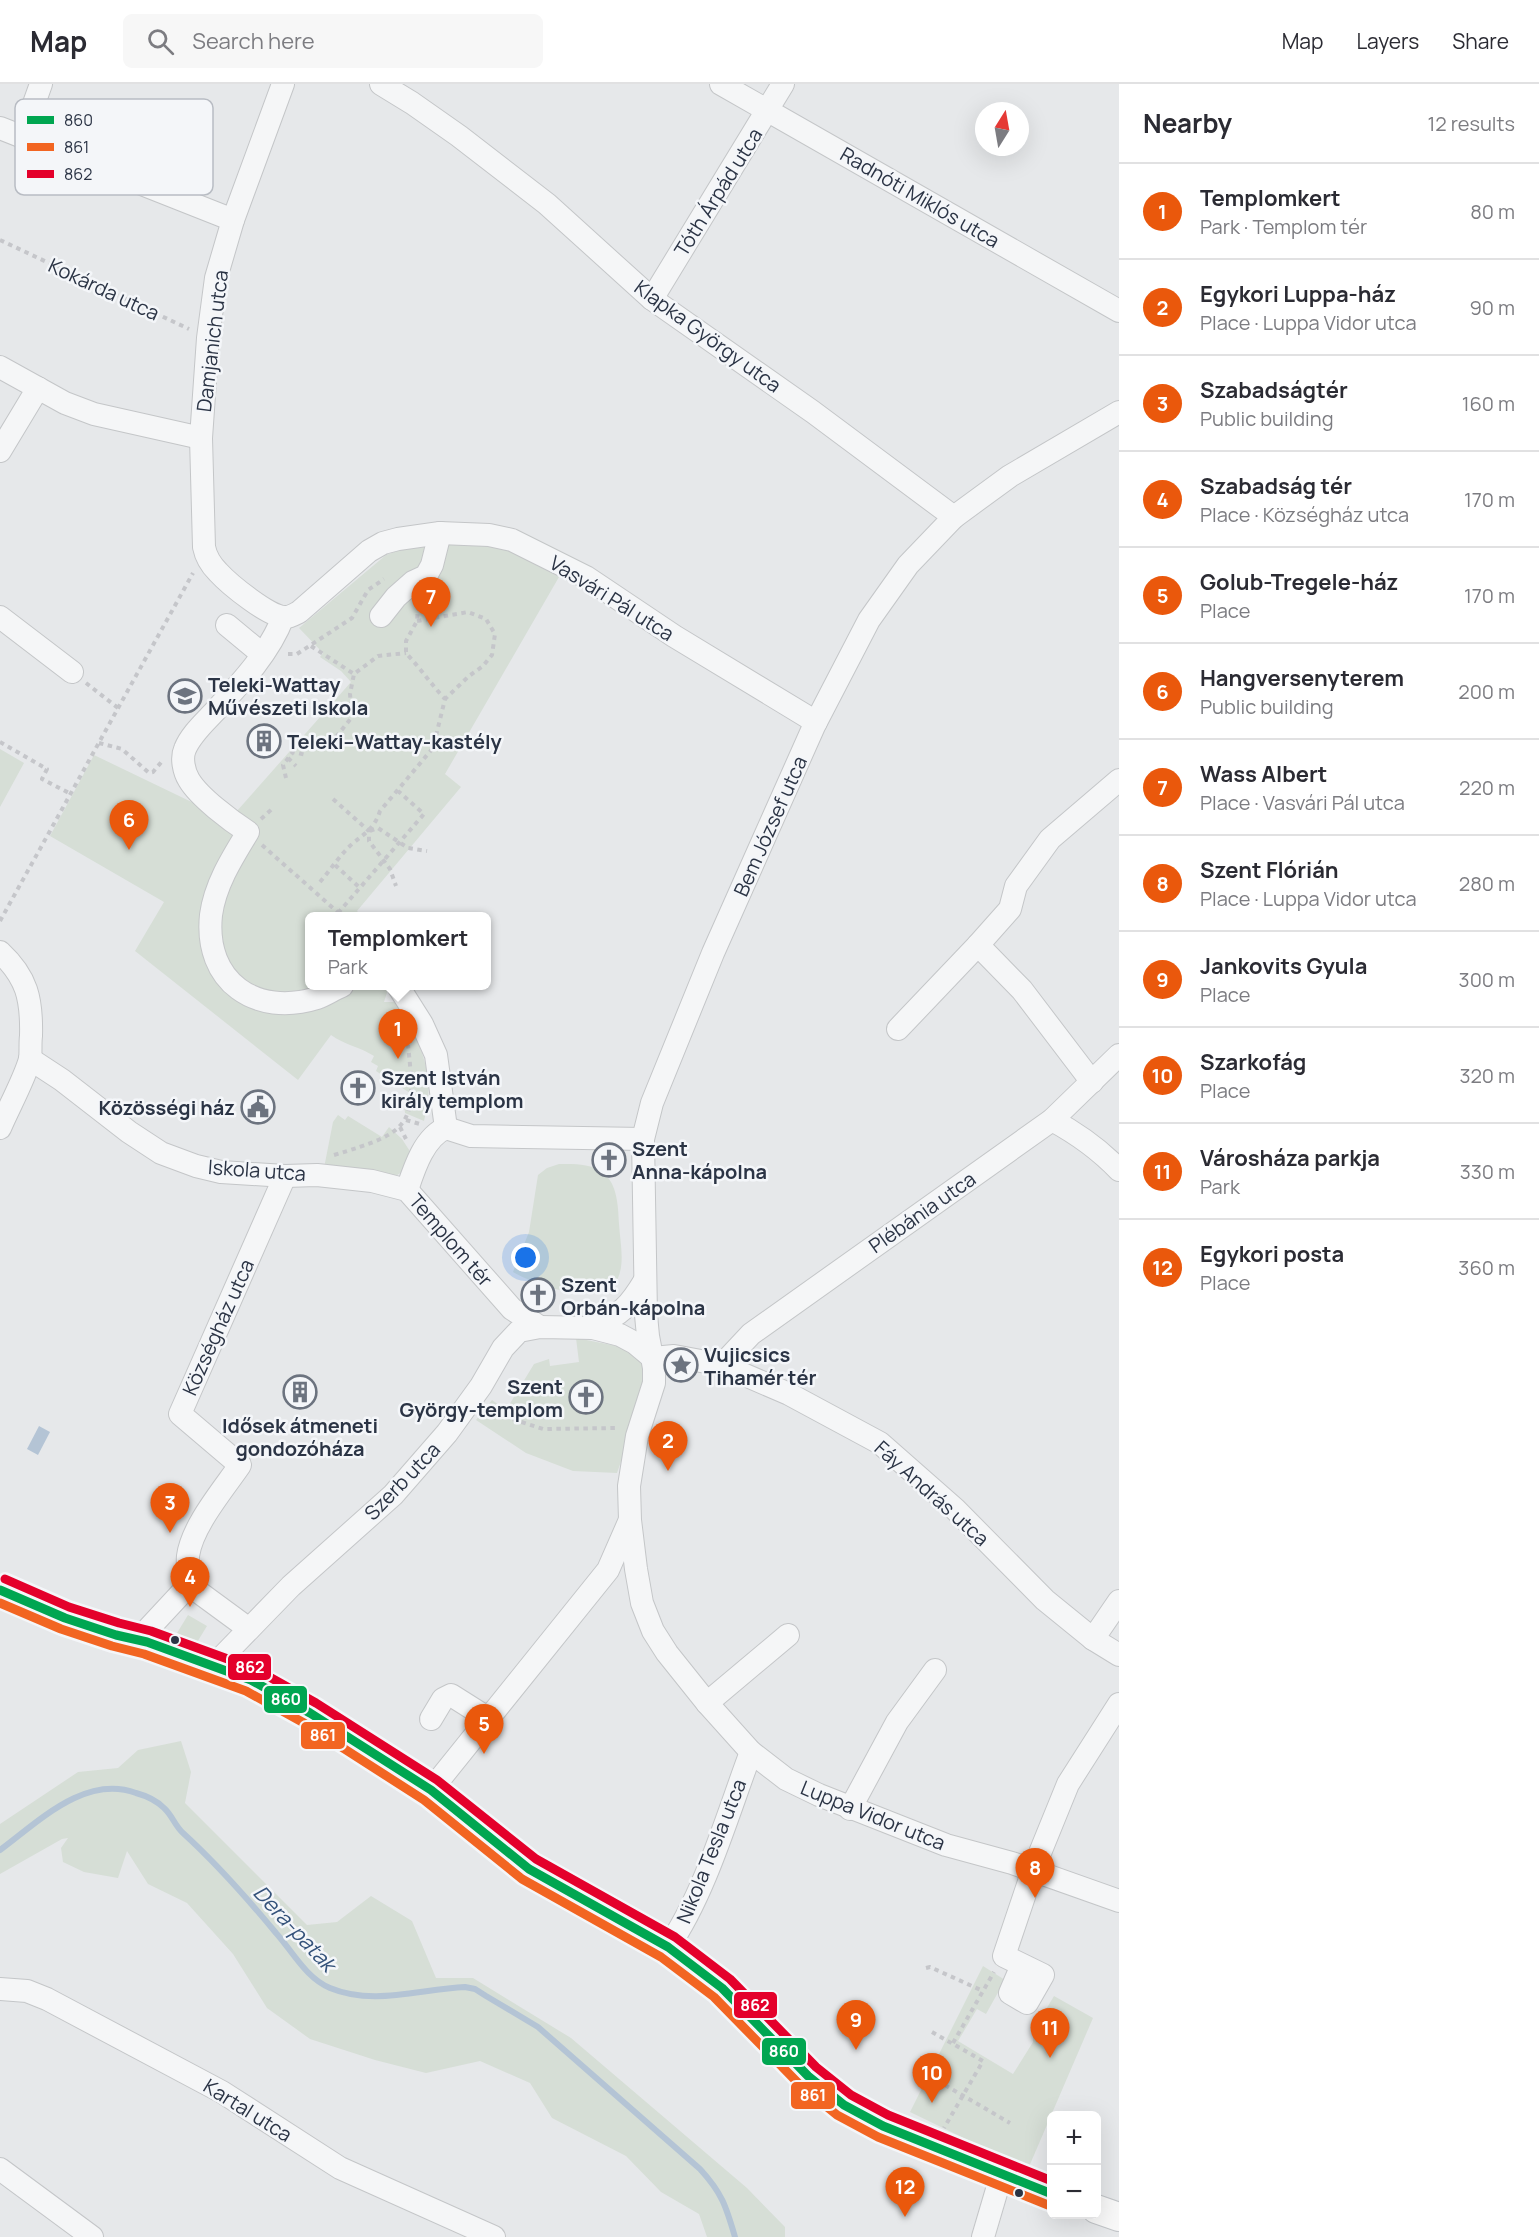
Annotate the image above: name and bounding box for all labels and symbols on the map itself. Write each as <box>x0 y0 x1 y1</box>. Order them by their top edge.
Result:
legend <box>15 99 213 195</box>
north arrow <box>975 102 1029 156</box>
text: 860 <box>64 109 93 131</box>
street label: Tóth Árpád utca <box>668 123 768 261</box>
text: 861 <box>64 136 89 158</box>
street label: Radnóti Miklós utca <box>835 140 1005 254</box>
text: 862 <box>64 163 92 185</box>
street label: Kokárda utca <box>44 252 164 326</box>
street label: Damjanich utca <box>190 269 234 413</box>
street label: Klapka György utca <box>629 274 787 398</box>
street label: Vasvári Pál utca <box>545 549 679 647</box>
pin: 7 <box>412 578 450 627</box>
place label: Teleki-Wattay Művészeti Iskola <box>208 671 368 721</box>
school or university icon: Teleki-Wattay Művészeti Iskola <box>167 678 203 714</box>
building icon: Teleki–Wattay-kastély <box>246 723 282 759</box>
place label: Teleki–Wattay-kastély <box>287 728 503 755</box>
street label: Bem József utca <box>727 752 813 900</box>
pin: 6 <box>110 800 148 850</box>
pin: 1 <box>378 1010 418 1059</box>
place label: Szent István király templom <box>381 1064 524 1114</box>
church icon: Szent István király templom <box>340 1070 376 1106</box>
public building icon: Közösségi ház <box>240 1089 276 1125</box>
place label: Közösségi ház <box>99 1094 235 1121</box>
place label: Szent Anna-kápolna <box>632 1135 767 1185</box>
church icon: Szent Anna-kápolna <box>591 1142 627 1178</box>
street label: Iskola utca <box>207 1153 307 1187</box>
street label: Plébánia utca <box>863 1165 981 1259</box>
street label: Templom tér <box>403 1188 499 1292</box>
your location <box>511 1243 540 1272</box>
street label: Községház utca <box>176 1255 260 1399</box>
place label: Szent Orbán-kápolna <box>561 1271 705 1321</box>
church icon: Szent Orbán-kápolna <box>520 1277 556 1313</box>
place label: Vujicsics Tihamér tér <box>704 1341 816 1391</box>
place icon: Vujicsics Tihamér tér <box>663 1347 699 1383</box>
place label: Szent György-templom <box>400 1373 563 1423</box>
building icon: Idősek átmeneti gondozóháza <box>282 1374 318 1410</box>
church icon: Szent György-templom <box>568 1379 604 1415</box>
place label: Idősek átmeneti gondozóháza <box>222 1412 378 1462</box>
pin: 2 <box>648 1422 688 1471</box>
street label: Fáy András utca <box>869 1434 995 1552</box>
street label: Szerb utca <box>358 1436 446 1526</box>
pin: 3 <box>150 1484 190 1533</box>
pin: 4 <box>170 1558 210 1607</box>
unlabelled marker <box>169 1634 181 1646</box>
line badge: 862 <box>227 1653 272 1681</box>
text: 862 <box>235 1656 265 1678</box>
line badge: 860 <box>263 1685 308 1714</box>
text: 860 <box>271 1688 301 1710</box>
pin: 5 <box>464 1704 504 1754</box>
line badge: 861 <box>300 1721 346 1750</box>
text: 861 <box>310 1724 336 1746</box>
street label: Luppa Vidor utca <box>797 1774 949 1856</box>
street label: Nikola Tesla utca <box>670 1775 752 1927</box>
pin: 8 <box>1016 1848 1054 1898</box>
water label: Dera-patak <box>248 1879 344 1979</box>
line badge: 862 <box>733 1991 778 2019</box>
text: 862 <box>740 1994 770 2016</box>
pin: 9 <box>836 2000 876 2050</box>
pin: 11 <box>1030 2008 1070 2058</box>
line badge: 860 <box>761 2037 807 2066</box>
text: 860 <box>769 2040 799 2062</box>
pin: 10 <box>912 2054 952 2103</box>
street label: Kartal utca <box>199 2072 297 2148</box>
line badge: 861 <box>790 2081 836 2110</box>
text: 861 <box>800 2084 826 2106</box>
pin: 12 <box>886 2168 924 2217</box>
unlabelled marker <box>1013 2187 1025 2199</box>

